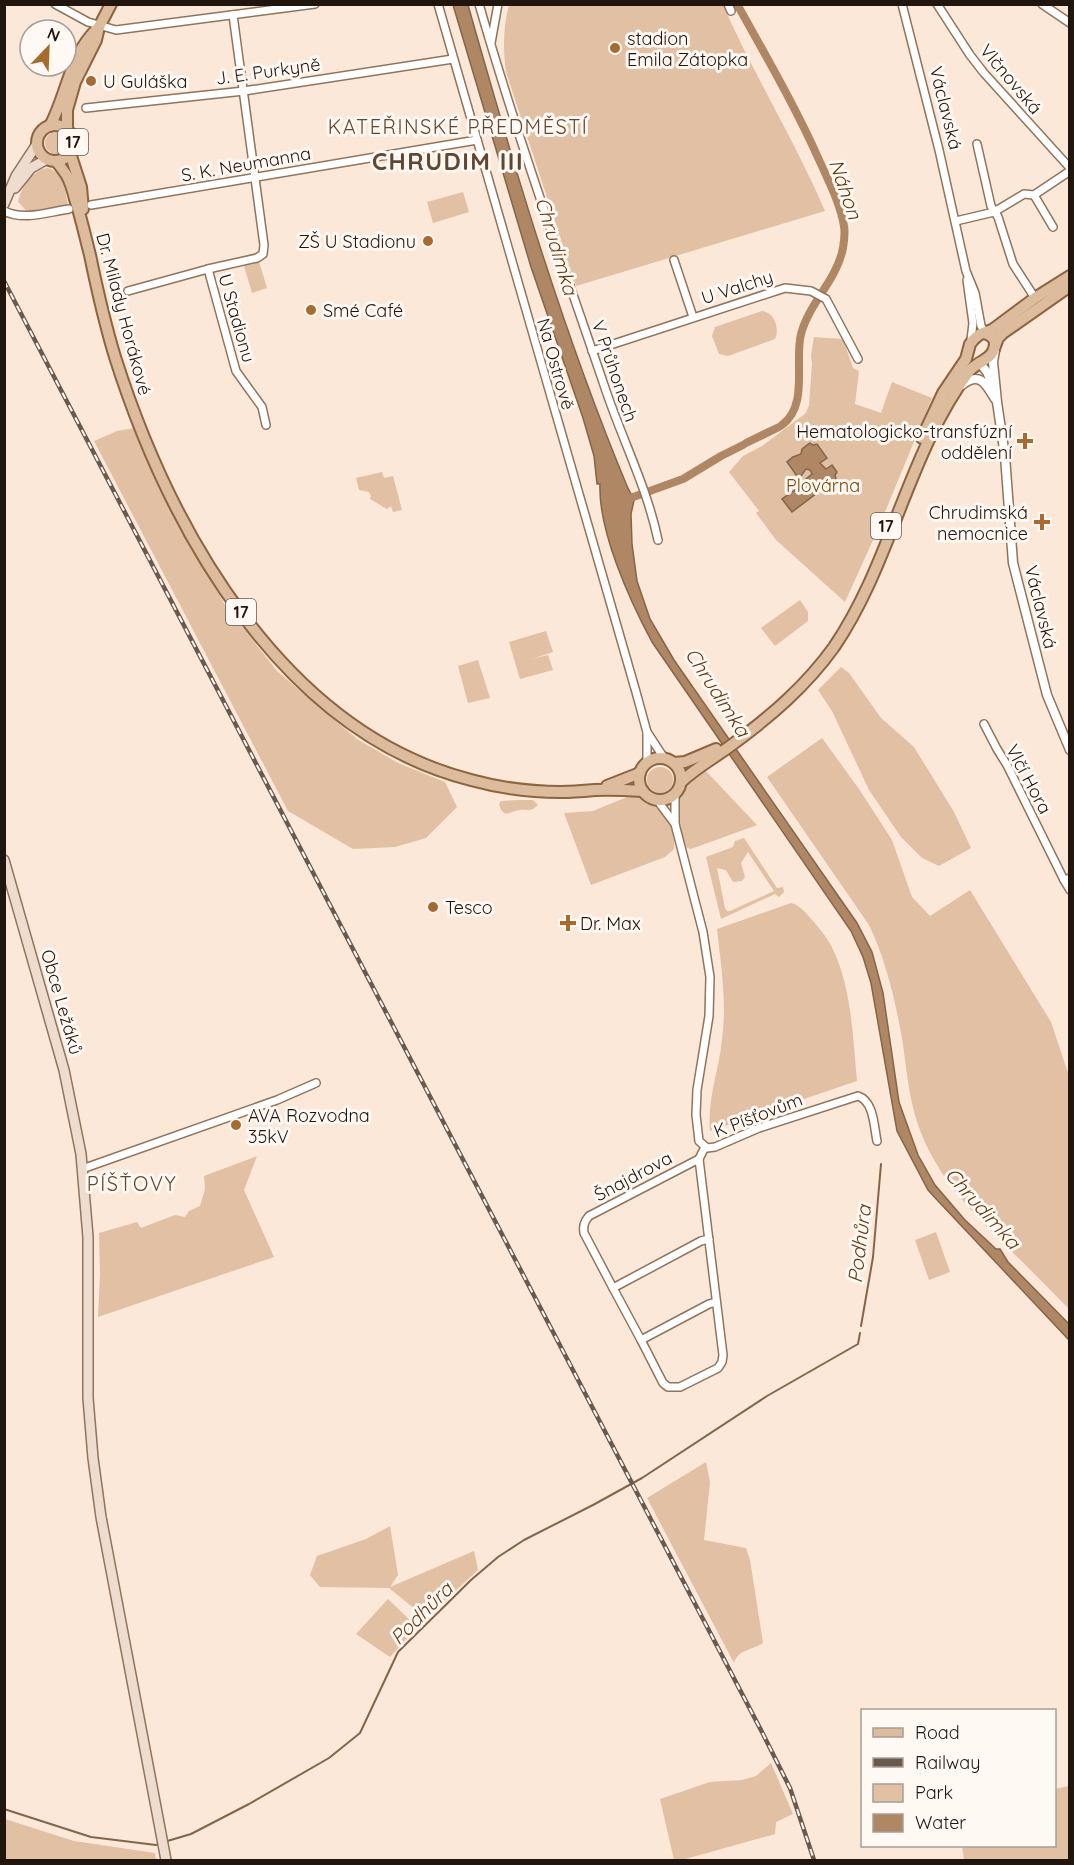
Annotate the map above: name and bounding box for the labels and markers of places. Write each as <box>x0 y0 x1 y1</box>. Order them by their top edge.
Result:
place label: stadion Emila Zátopka <box>627 27 748 71</box>
marker: stadion Emila Zátopka <box>608 41 622 55</box>
place label: U Guláška <box>103 70 187 93</box>
marker: U Guláška <box>84 74 98 88</box>
place label: ZŠ U Stadionu <box>298 230 416 253</box>
marker: ZŠ U Stadionu <box>421 234 435 248</box>
place label: Smé Café <box>323 299 403 322</box>
marker: Smé Café <box>304 303 318 317</box>
place label: Hematologicko-transfúzní oddělení <box>796 420 1012 464</box>
marker: Hematologicko-transfúzní oddělení <box>1016 432 1034 450</box>
place label: Chrudimská nemocnice <box>929 501 1028 545</box>
marker: Chrudimská nemocnice <box>1033 513 1051 531</box>
place label: Tesco <box>445 896 493 919</box>
marker: Tesco <box>426 900 440 914</box>
place label: Dr. Max <box>580 912 641 935</box>
marker: Dr. Max <box>561 916 575 930</box>
place label: AVA Rozvodna 35kV <box>248 1104 370 1148</box>
marker: AVA Rozvodna 35kV <box>229 1118 243 1132</box>

